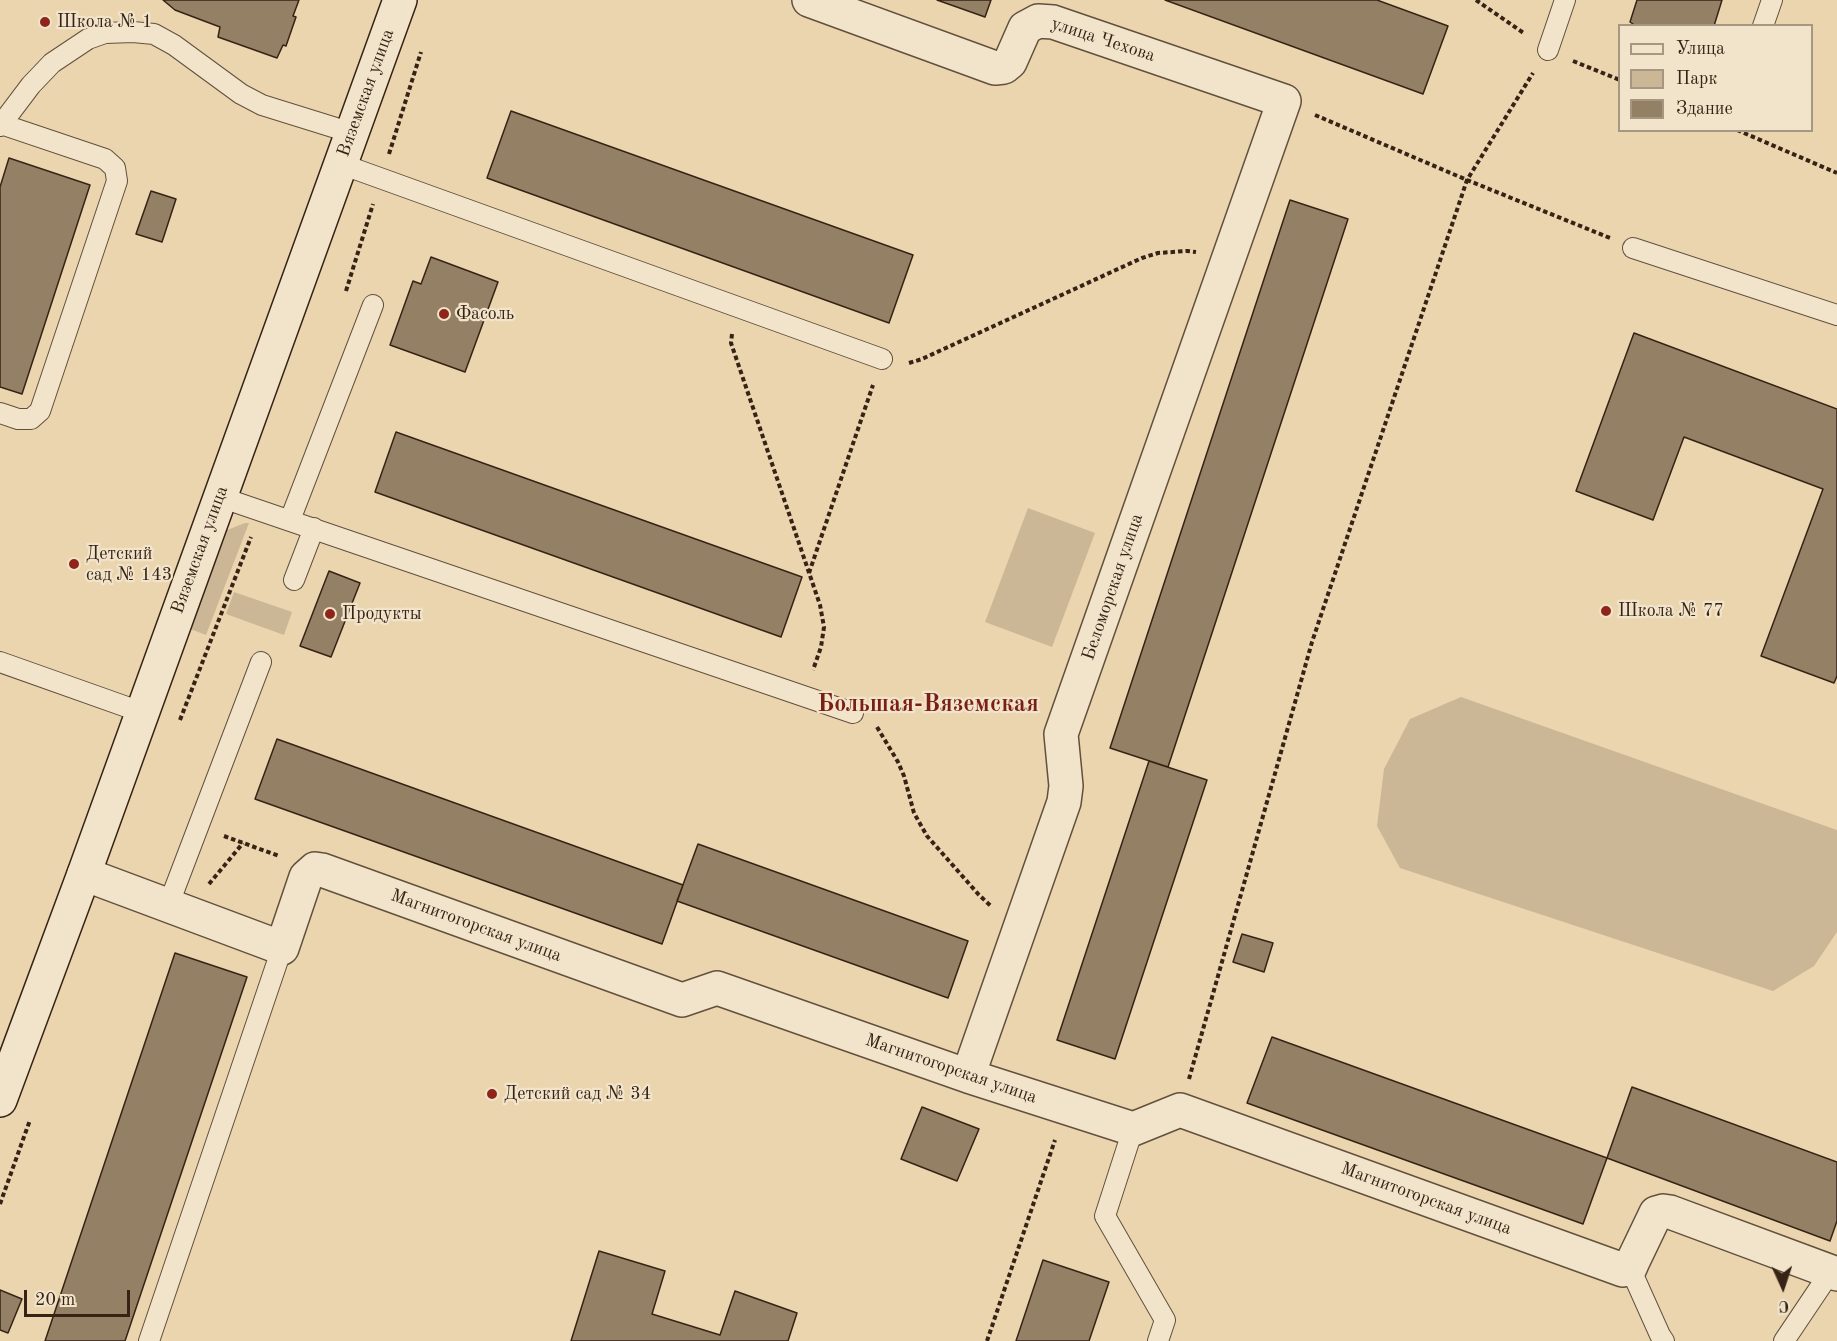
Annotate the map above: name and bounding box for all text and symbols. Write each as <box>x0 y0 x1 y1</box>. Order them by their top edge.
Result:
place label: Школа № 1 <box>57 11 153 33</box>
street label: улица Чехова <box>1048 13 1158 67</box>
marker: Школа № 1 <box>38 15 52 29</box>
legend <box>1618 24 1813 132</box>
street label: Вяземская улица <box>333 26 399 160</box>
text: Улица <box>1676 40 1725 58</box>
text: Парк <box>1676 70 1717 88</box>
text: Здание <box>1676 100 1733 118</box>
place label: Фасоль <box>456 303 514 325</box>
marker: Фасоль <box>437 307 451 321</box>
street label: Вяземская улица <box>167 483 233 617</box>
street label: Беломорская улица <box>1078 511 1148 663</box>
place label: Детский сад № 143 <box>86 543 172 586</box>
marker: Детский сад № 143 <box>67 557 81 571</box>
place label: Школа № 77 <box>1618 600 1724 622</box>
place label: Продукты <box>342 603 422 625</box>
marker: Школа № 77 <box>1599 604 1613 618</box>
marker: Продукты <box>323 607 337 621</box>
district label: Большая-Вяземская <box>817 691 1039 719</box>
street label: Магнитогорская улица <box>388 885 564 967</box>
street label: Магнитогорская улица <box>862 1029 1040 1109</box>
place label: Детский сад № 34 <box>504 1083 651 1105</box>
marker: Детский сад № 34 <box>485 1087 499 1101</box>
street label: Магнитогорская улица <box>1338 1158 1514 1240</box>
north arrow <box>1753 1257 1813 1317</box>
scale bar <box>27 1278 134 1316</box>
text: 20 m <box>35 1291 75 1309</box>
text: С <box>1778 1297 1790 1313</box>

